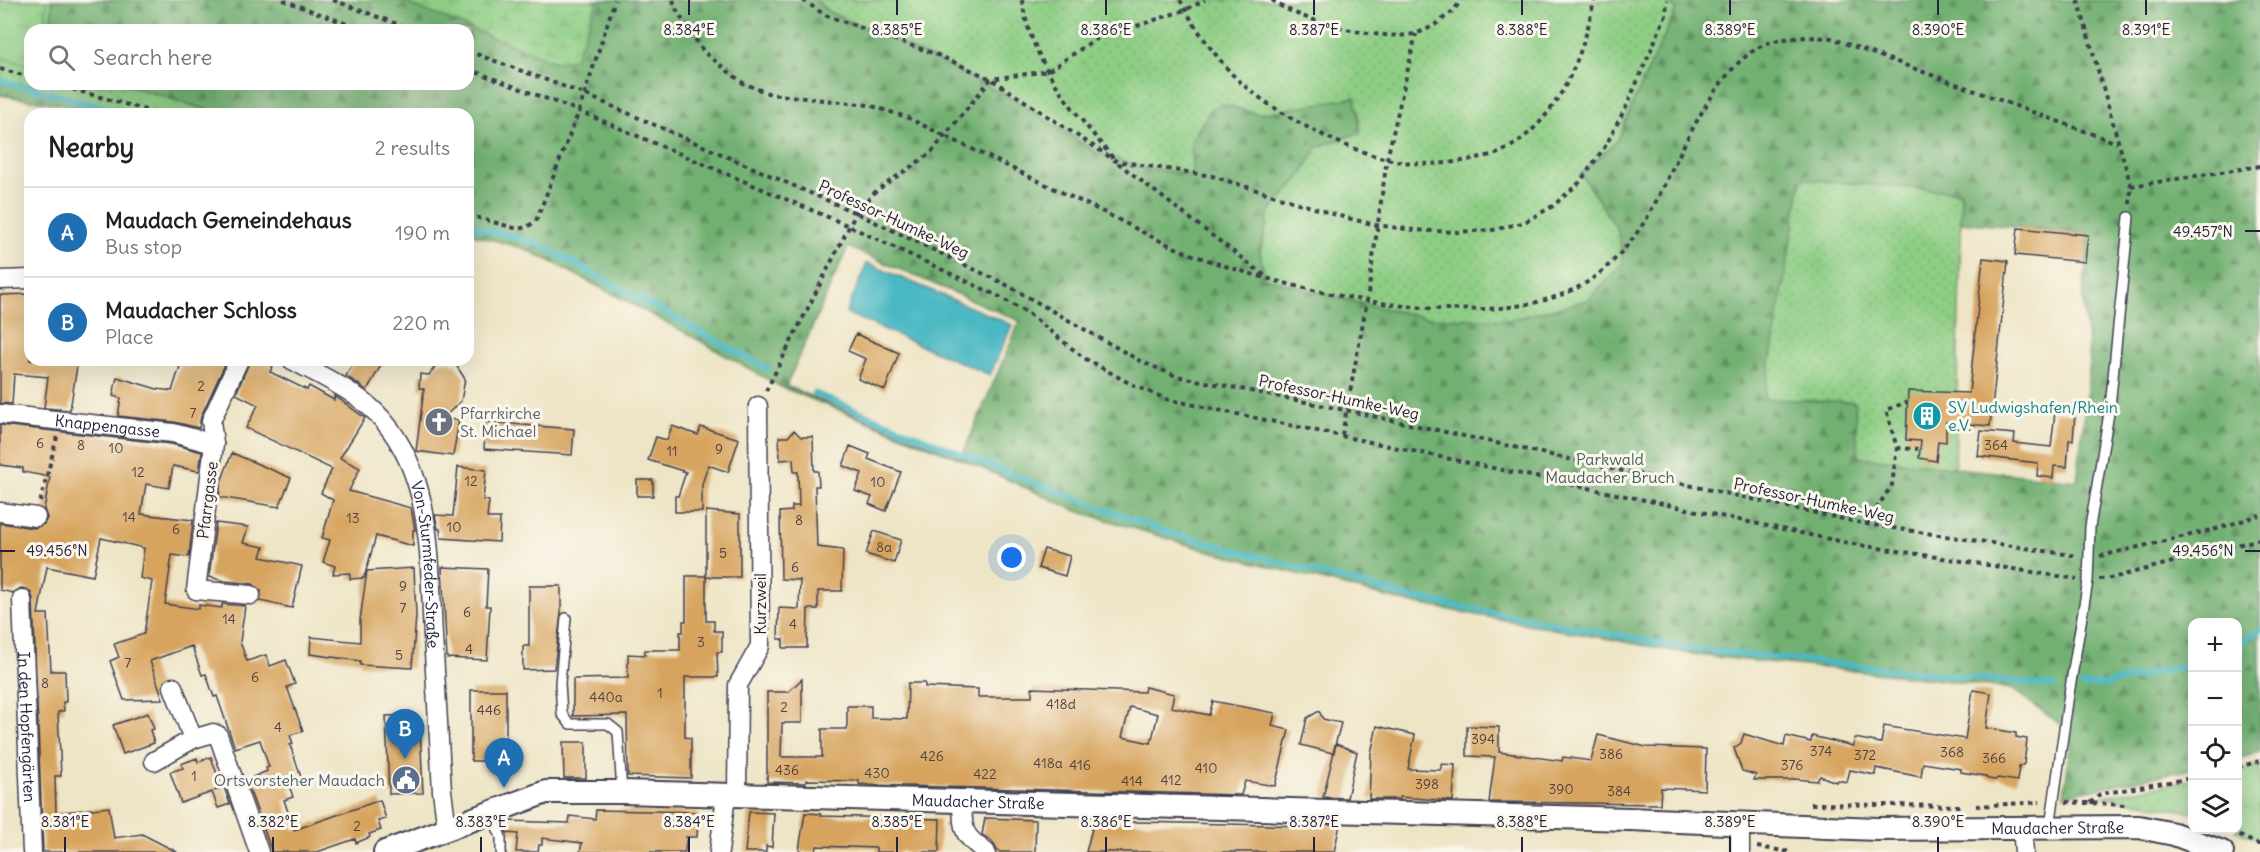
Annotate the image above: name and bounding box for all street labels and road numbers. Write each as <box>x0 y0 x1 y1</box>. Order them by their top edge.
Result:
street label: Professor-Humke-Weg <box>816 175 972 263</box>
street label: Professor-Humke-Weg <box>1257 370 1421 424</box>
street label: Knappengasse <box>54 410 161 442</box>
street label: Pfarrgasse <box>192 460 222 540</box>
street label: Professor-Humke-Weg <box>1732 473 1896 527</box>
street label: Von-Sturmfeder-Straße <box>407 479 444 649</box>
street label: Kurzweil <box>750 573 770 635</box>
street label: In den Hopfengärten <box>14 651 40 803</box>
street label: Maudacher Straße <box>911 790 1045 813</box>
street label: Maudacher Straße <box>1991 817 2124 838</box>

